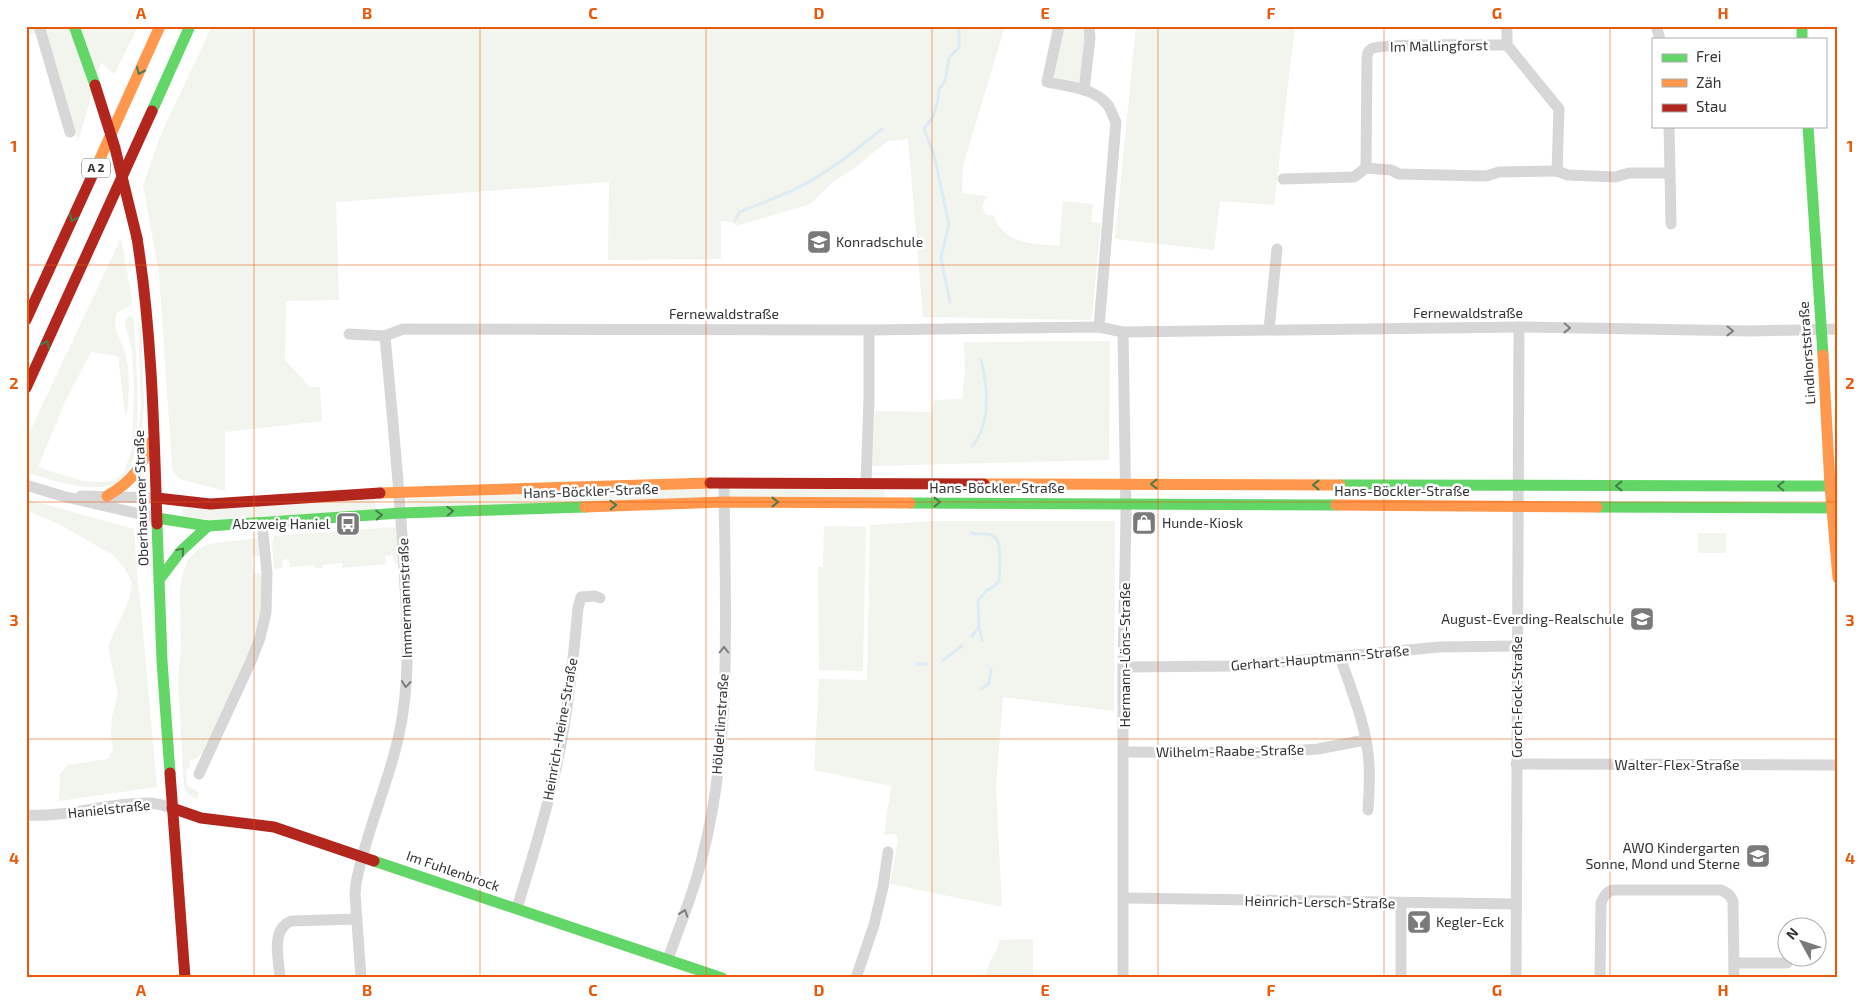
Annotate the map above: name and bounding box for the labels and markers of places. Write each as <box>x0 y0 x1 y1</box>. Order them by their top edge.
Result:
school or university icon: Konradschule <box>806 229 832 255</box>
place label: Konradschule <box>836 233 923 250</box>
shop icon: Hunde-Kiosk <box>1131 510 1157 536</box>
bus stop icon: Abzweig Haniel <box>335 511 361 537</box>
place label: Hunde-Kiosk <box>1162 514 1243 531</box>
place label: Abzweig Haniel <box>232 515 331 532</box>
school or university icon: August-Everding-Realschule <box>1629 606 1655 632</box>
place label: August-Everding-Realschule <box>1441 610 1624 627</box>
place label: AWO Kindergarten Sonne, Mond und Sterne <box>1585 839 1740 872</box>
school or university icon: AWO Kindergarten Sonne, Mond und Sterne <box>1745 843 1771 869</box>
bar icon: Kegler-Eck <box>1406 909 1432 935</box>
place label: Kegler-Eck <box>1436 913 1504 930</box>

